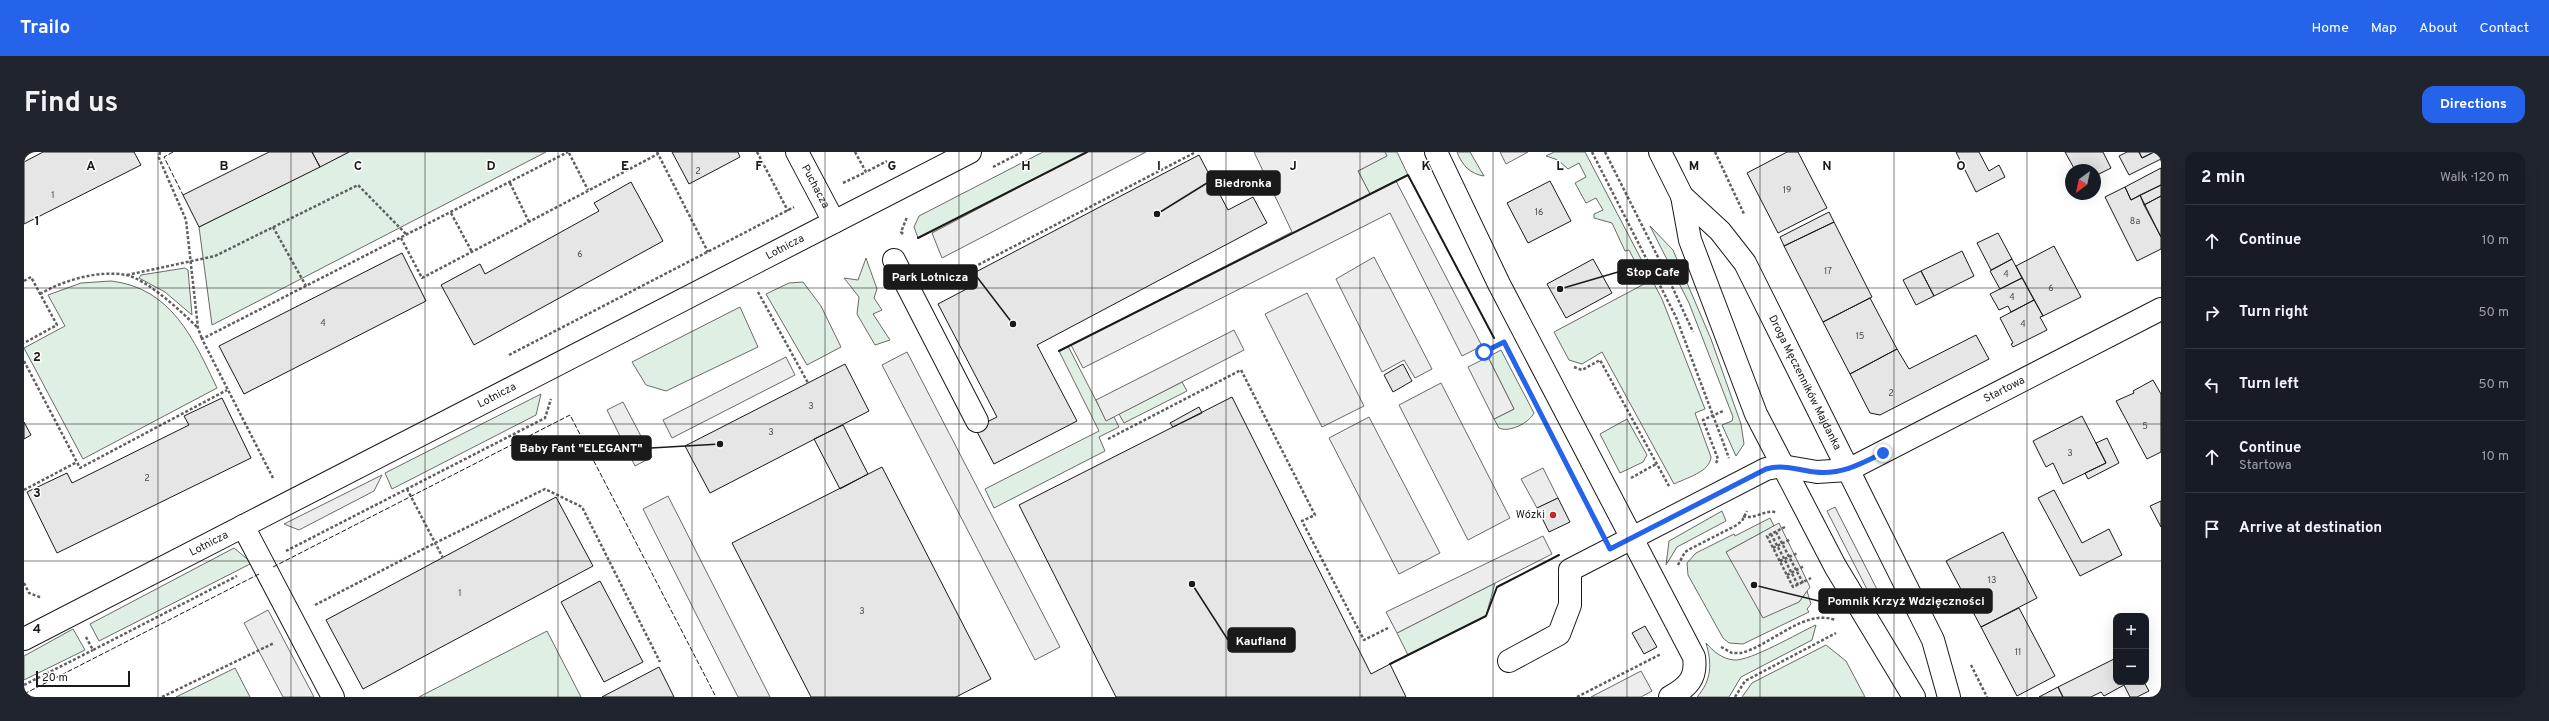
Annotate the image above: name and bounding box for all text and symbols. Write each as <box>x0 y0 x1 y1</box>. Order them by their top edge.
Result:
text: Trailo <box>20 16 70 40</box>
text: Home <box>2312 20 2349 37</box>
text: Map <box>2371 20 2397 37</box>
text: About <box>2419 20 2458 37</box>
text: Contact <box>2480 20 2529 37</box>
text: Find us <box>24 86 118 122</box>
button: Directions <box>2422 86 2525 123</box>
text: A <box>86 159 96 175</box>
text: B <box>220 159 229 175</box>
text: C <box>354 159 362 175</box>
text: D <box>486 159 496 175</box>
text: E <box>621 159 629 175</box>
text: F <box>755 159 763 175</box>
text: G <box>888 159 897 175</box>
text: H <box>1021 159 1031 175</box>
text: I <box>1157 159 1161 175</box>
text: J <box>1289 159 1297 175</box>
text: K <box>1421 159 1431 175</box>
text: L <box>1556 159 1564 175</box>
text: M <box>1689 159 1699 175</box>
text: N <box>1822 159 1832 175</box>
text: O <box>1956 159 1966 175</box>
street label: Puchacza <box>798 162 833 211</box>
north arrow <box>2065 164 2101 200</box>
house number: 2 <box>695 166 701 177</box>
text: 2 min <box>2201 167 2245 189</box>
text: Walk · 120 m <box>2440 170 2509 186</box>
callout: Biedronka <box>1207 171 1280 195</box>
text: Biedronka <box>1214 176 1272 192</box>
house number: 19 <box>1783 185 1791 196</box>
house number: 1 <box>51 190 55 201</box>
house number: 16 <box>1535 207 1543 218</box>
text: 1 <box>34 214 40 230</box>
house number: 8a <box>2130 216 2140 227</box>
icon: ahead <box>2201 230 2223 252</box>
street label: Lotnicza <box>763 231 807 263</box>
text: Continue <box>2239 231 2301 250</box>
text: 10 m <box>2482 233 2509 249</box>
house number: 6 <box>577 249 583 260</box>
callout: Stop Cafe <box>1618 260 1688 284</box>
callout: Park Lotnicza <box>884 265 977 289</box>
text: Stop Cafe <box>1626 265 1680 281</box>
house number: 17 <box>1824 266 1832 277</box>
house number: 4 <box>2003 269 2009 280</box>
text: Park Lotnicza <box>892 270 968 286</box>
house number: 6 <box>2048 283 2054 294</box>
house number: 4 <box>2009 292 2015 303</box>
icon: right <box>2201 302 2223 324</box>
text: Turn right <box>2239 303 2308 322</box>
text: 50 m <box>2479 305 2509 321</box>
street label: Droga Męczenników Majdanka <box>1765 313 1844 453</box>
house number: 4 <box>320 318 326 329</box>
house number: 4 <box>2020 319 2026 330</box>
house number: 15 <box>1856 331 1864 342</box>
route start <box>1475 343 1493 361</box>
text: 2 <box>33 350 41 366</box>
street label: Startowa <box>1981 373 2028 406</box>
icon: left <box>2201 374 2223 396</box>
text: Turn left <box>2239 375 2299 394</box>
text: 50 m <box>2479 377 2509 393</box>
street label: Lotnicza <box>475 380 519 411</box>
house number: 2 <box>1888 388 1894 399</box>
house number: 3 <box>808 401 814 412</box>
house number: 5 <box>2142 421 2148 432</box>
house number: 3 <box>768 427 774 438</box>
callout: Baby Fant "ELEGANT" <box>512 436 651 460</box>
text: Continue <box>2239 439 2301 458</box>
text: Baby Fant "ELEGANT" <box>519 441 643 457</box>
route end <box>1874 444 1892 462</box>
icon: ahead <box>2201 446 2223 468</box>
house number: 3 <box>2067 448 2073 459</box>
text: 10 m <box>2482 449 2509 465</box>
text: Startowa <box>2239 458 2292 474</box>
house number: 2 <box>144 473 150 484</box>
text: 3 <box>33 486 41 502</box>
place label: Wózki <box>1516 508 1545 522</box>
marker: Wózki <box>1548 510 1558 520</box>
icon: arrive <box>2201 518 2223 540</box>
text: Arrive at destination <box>2239 519 2382 538</box>
street label: Lotnicza <box>187 528 231 560</box>
house number: 13 <box>1988 575 1996 586</box>
house number: 1 <box>458 588 462 599</box>
callout: Pomnik Krzyż Wdzięczności <box>1819 589 1992 613</box>
text: Pomnik Krzyż Wdzięczności <box>1827 594 1985 610</box>
house number: 3 <box>859 606 865 617</box>
map controls <box>2113 613 2149 685</box>
button: + <box>2113 613 2149 649</box>
text: 4 <box>33 622 41 638</box>
callout: Kaufland <box>1228 628 1295 652</box>
text: Kaufland <box>1236 634 1286 650</box>
house number: 11 <box>2015 647 2021 658</box>
button: − <box>2113 649 2149 685</box>
scale bar <box>36 669 130 688</box>
text: 20 m <box>42 671 68 685</box>

